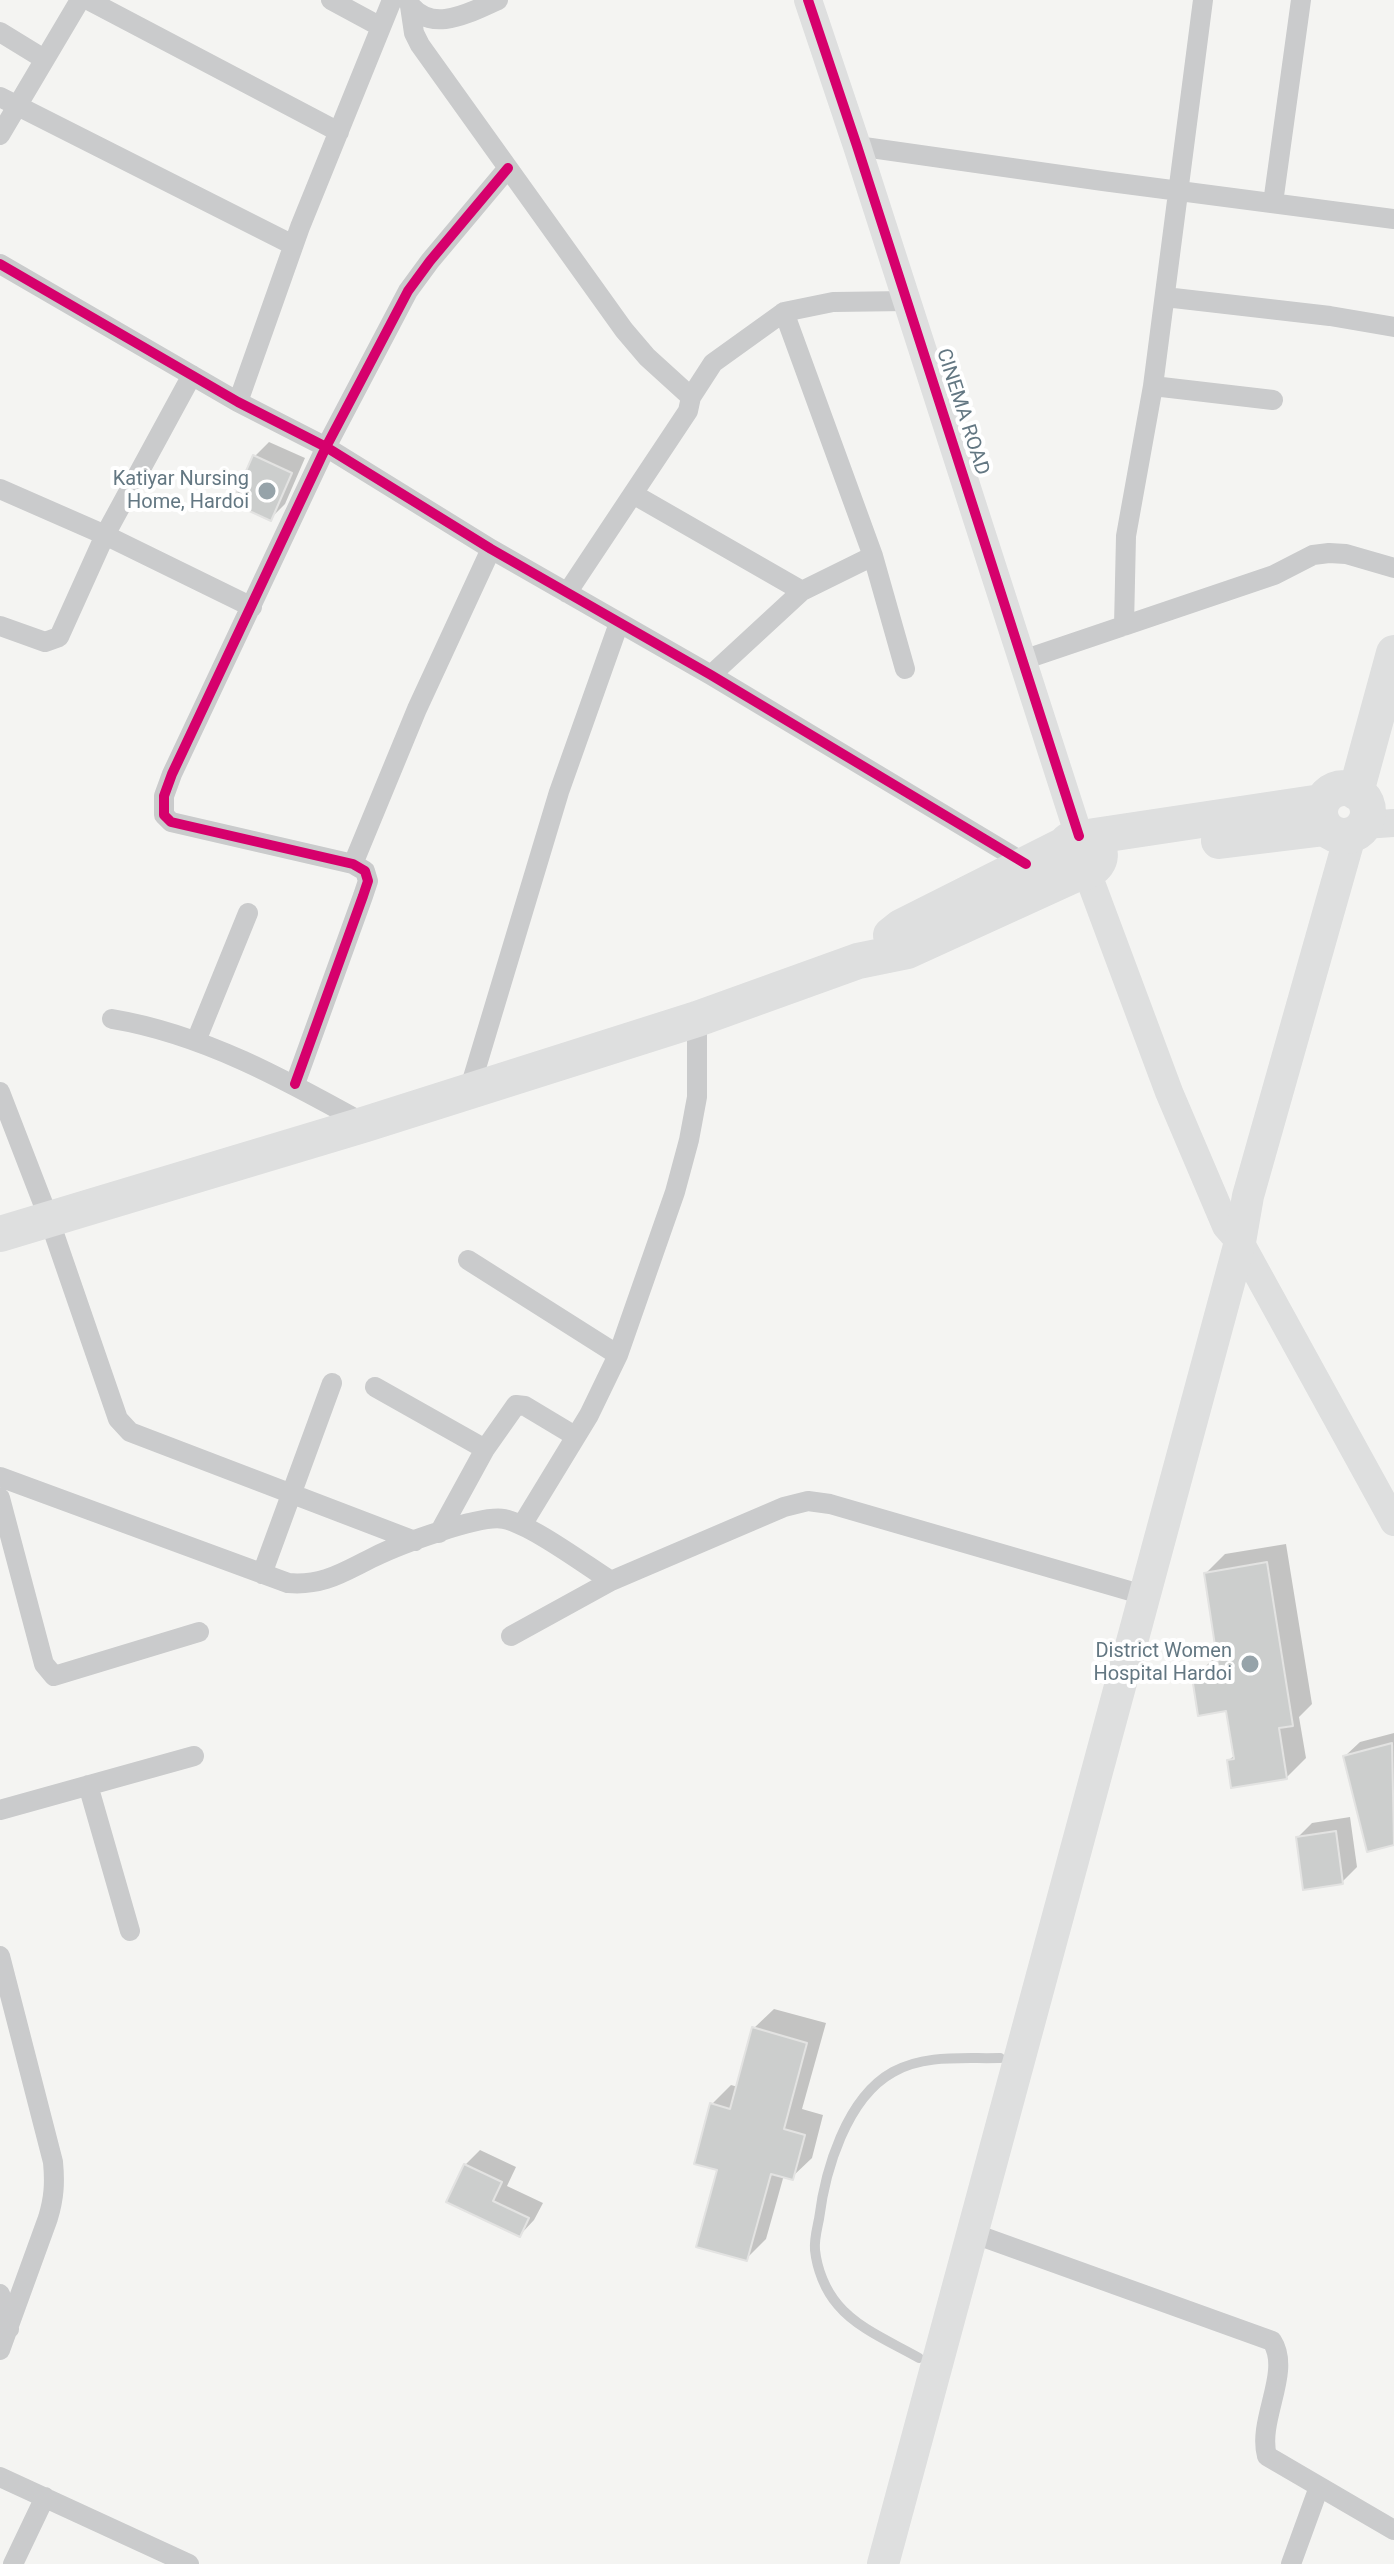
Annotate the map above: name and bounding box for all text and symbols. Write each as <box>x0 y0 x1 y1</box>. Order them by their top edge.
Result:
street label: CINEMA ROAD <box>930 346 994 478</box>
place label: Katiyar Nursing Home, Hardoi <box>113 468 249 515</box>
marker: Katiyar Nursing Home, Hardoi <box>256 480 278 502</box>
place label: District Women Hospital Hardoi <box>1093 1640 1232 1687</box>
marker: District Women Hospital Hardoi <box>1239 1653 1261 1675</box>

